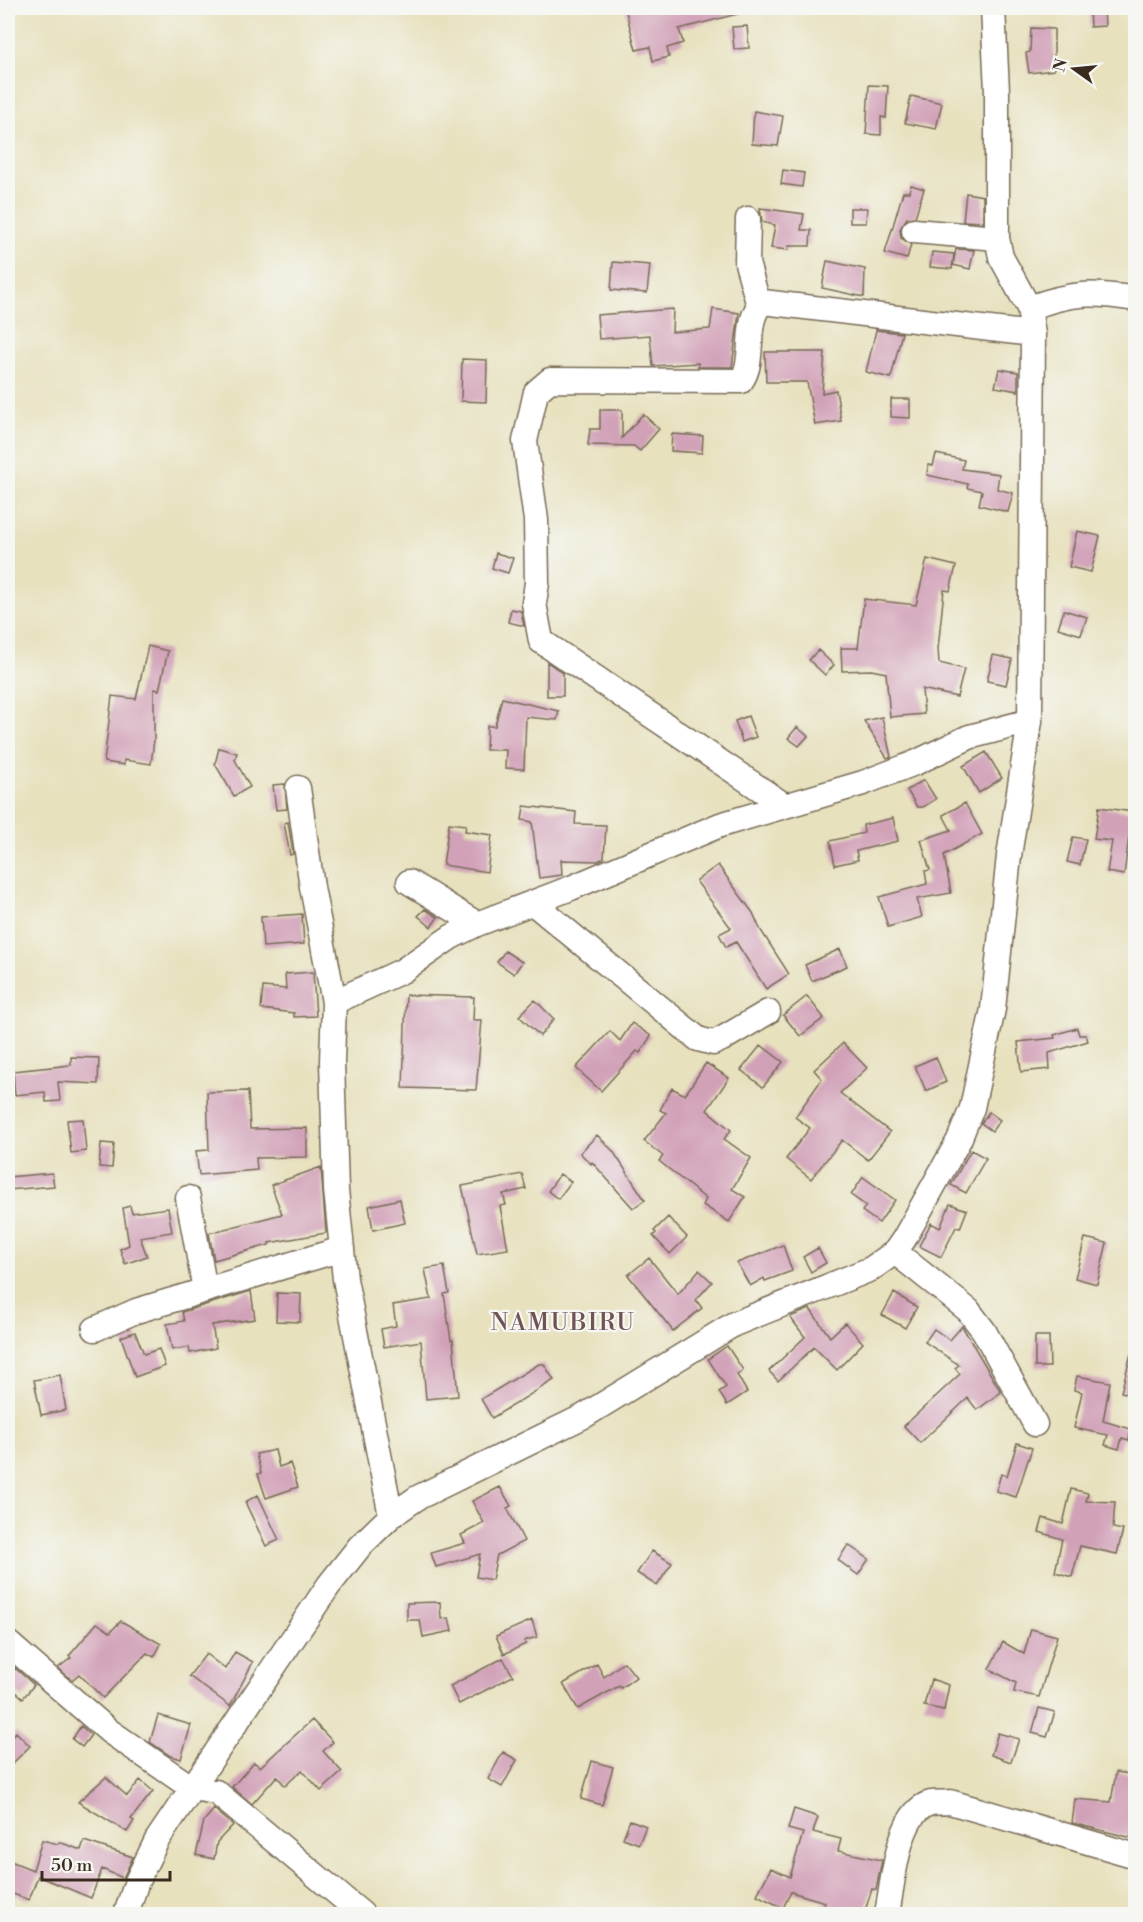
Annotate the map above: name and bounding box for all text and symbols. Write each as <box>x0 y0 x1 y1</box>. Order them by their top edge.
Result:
north arrow <box>1044 39 1104 99</box>
text: N <box>1049 56 1072 74</box>
district label: NAMUBIRU <box>491 1308 635 1338</box>
scale bar <box>42 1844 170 1882</box>
text: 50 m <box>51 1854 93 1877</box>

